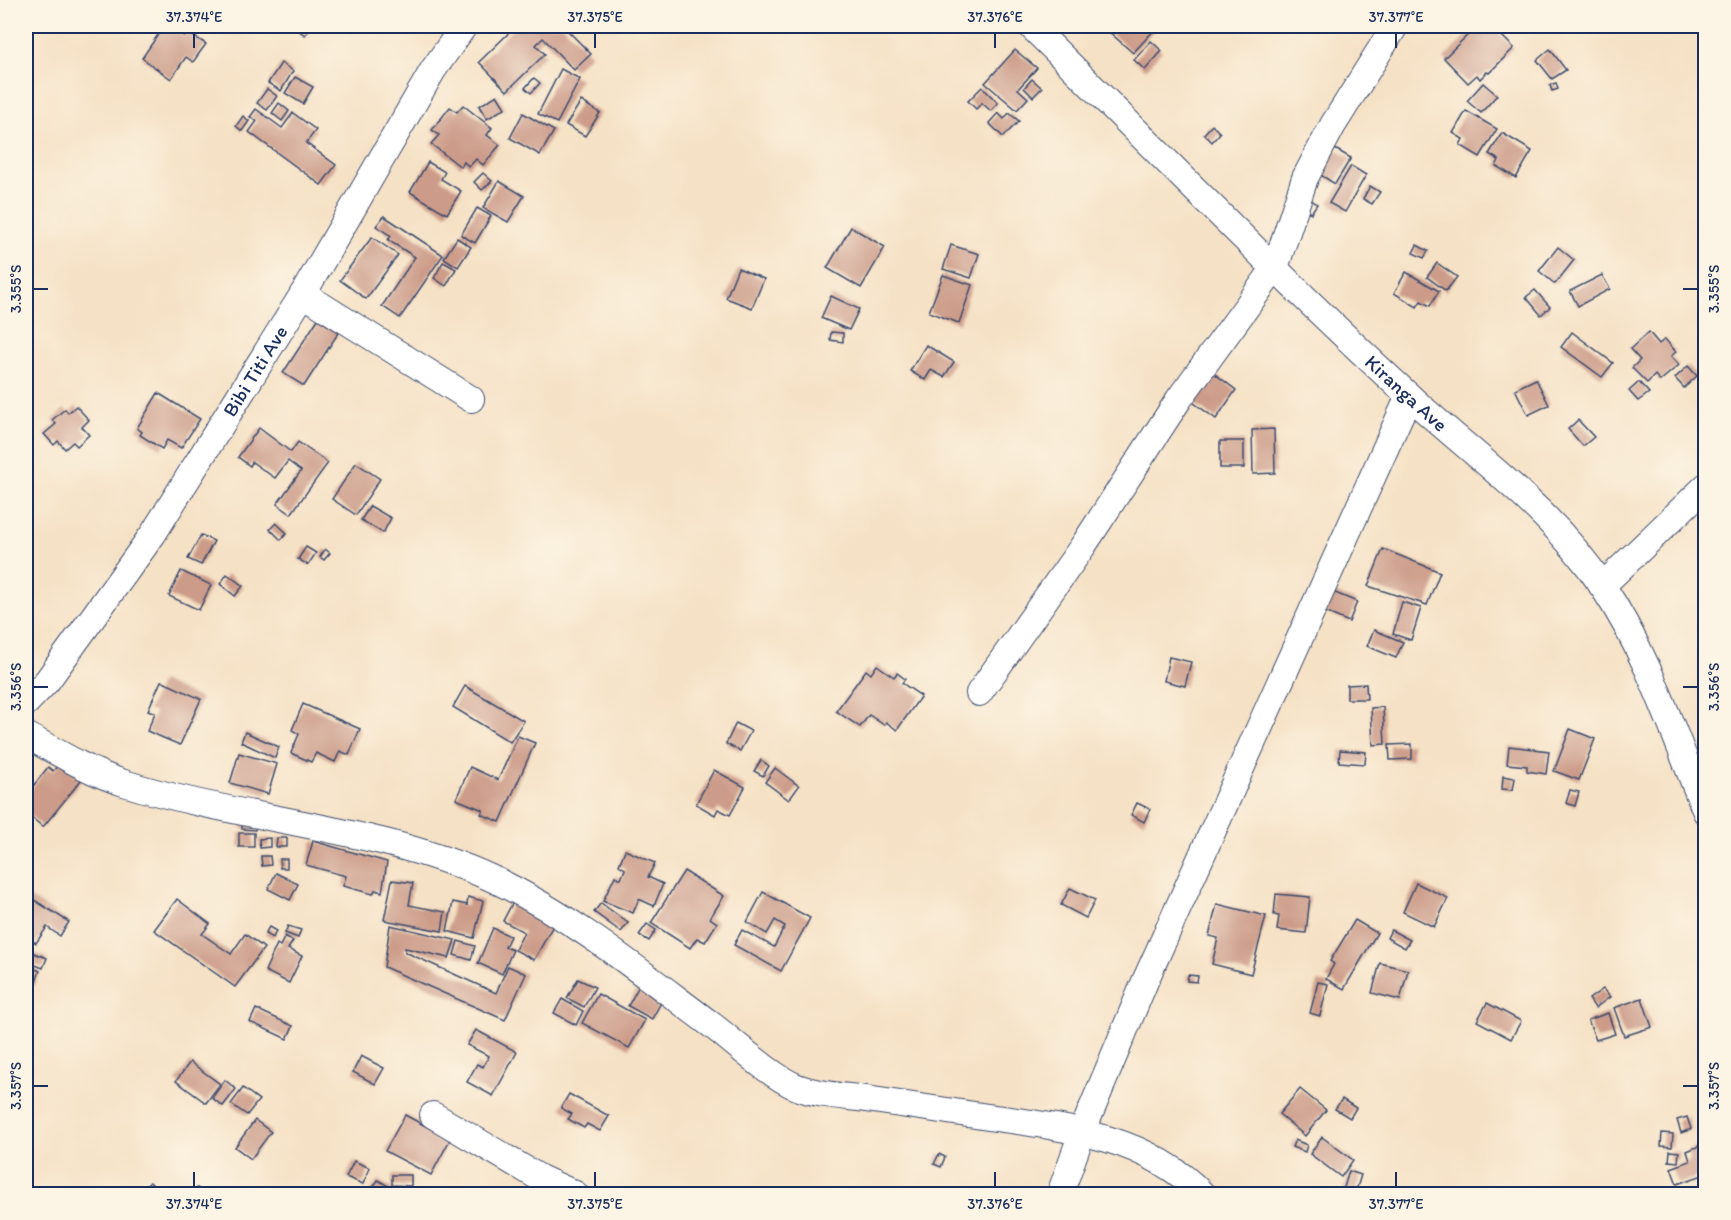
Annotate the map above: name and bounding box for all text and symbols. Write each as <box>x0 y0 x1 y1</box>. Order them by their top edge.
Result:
text: 37.374°E <box>166 8 222 26</box>
text: 37.375°E <box>567 8 623 26</box>
text: 37.376°E <box>967 8 1023 26</box>
text: 37.377°E <box>1368 8 1424 26</box>
text: 3.355°S <box>7 265 25 313</box>
text: 3.355°S <box>1705 265 1723 313</box>
street label: Bibi Titi Ave <box>217 321 292 421</box>
street label: Kiranga Ave <box>1360 350 1452 436</box>
text: 3.356°S <box>7 663 25 711</box>
text: 3.356°S <box>1705 663 1723 711</box>
text: 3.357°S <box>7 1062 25 1110</box>
text: 3.357°S <box>1705 1062 1723 1110</box>
text: 37.374°E <box>166 1195 222 1213</box>
text: 37.375°E <box>567 1195 623 1213</box>
text: 37.376°E <box>967 1195 1023 1213</box>
text: 37.377°E <box>1368 1195 1424 1213</box>

